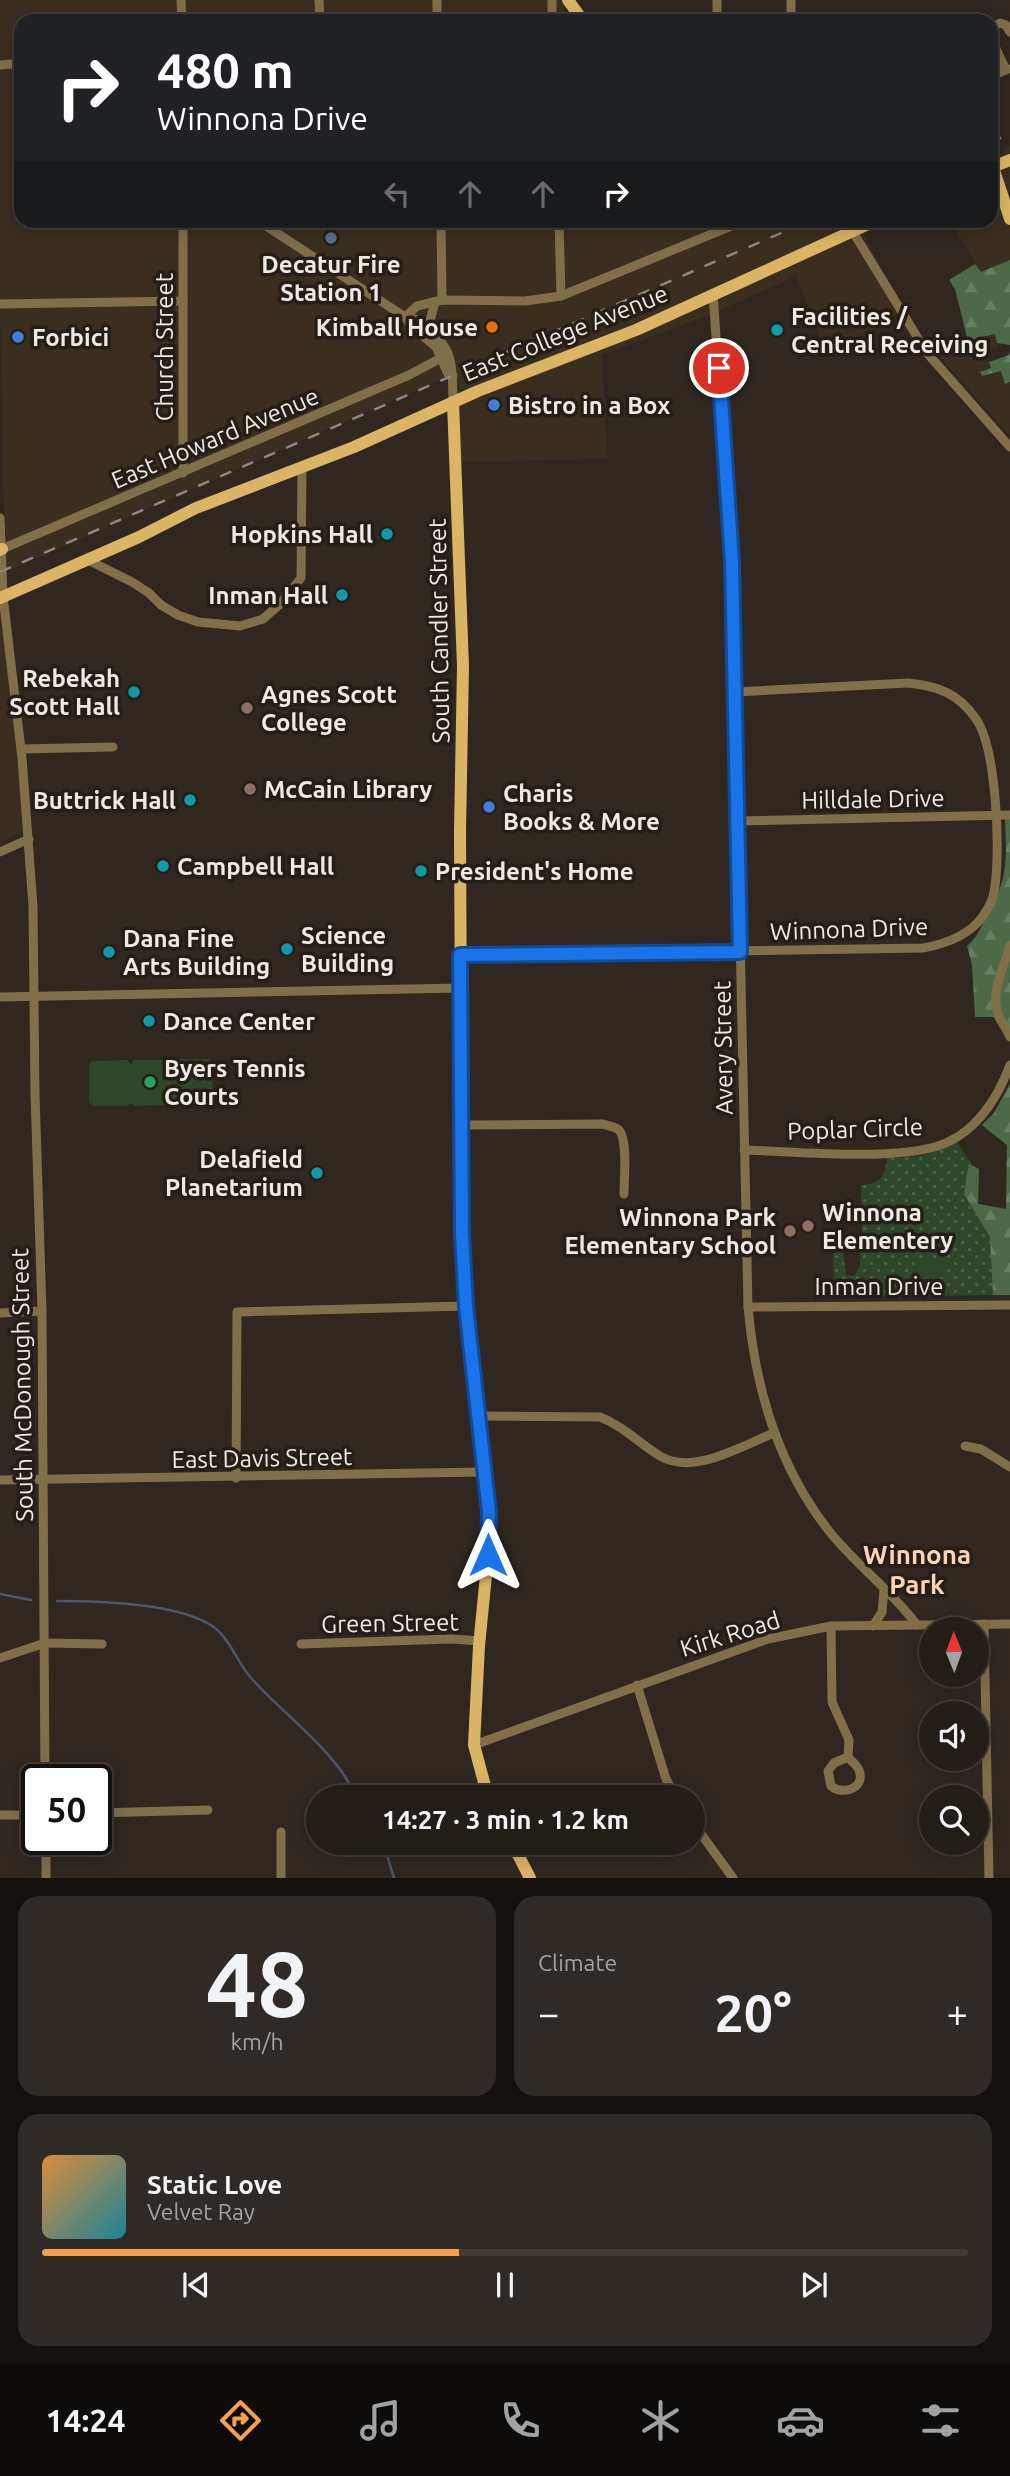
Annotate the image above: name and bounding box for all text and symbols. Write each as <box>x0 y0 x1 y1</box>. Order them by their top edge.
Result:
icon: right <box>42 42 133 133</box>
text: 480 m <box>157 42 294 97</box>
text: Winnona Drive <box>157 100 368 136</box>
icon: left <box>378 175 416 213</box>
icon: ahead <box>451 175 489 213</box>
icon: ahead <box>524 175 562 213</box>
icon: right <box>597 175 635 213</box>
marker: Decatur Fire Station 1 <box>323 230 339 246</box>
place label: Decatur Fire Station 1 <box>261 251 401 306</box>
street label: Church Street <box>151 272 178 421</box>
street label: East College Avenue <box>458 279 672 387</box>
place label: Facilities / Central Receiving <box>791 303 988 358</box>
place label: Kimball House <box>316 314 478 341</box>
marker: Kimball House <box>484 319 500 335</box>
marker: Facilities / Central Receiving <box>769 322 785 338</box>
place label: Forbici <box>32 324 109 351</box>
marker: Forbici <box>10 329 26 345</box>
pin <box>689 338 749 398</box>
icon: arrive <box>700 349 738 387</box>
street label: East Howard Avenue <box>107 382 323 494</box>
place label: Bistro in a Box <box>508 392 670 419</box>
marker: Bistro in a Box <box>486 397 502 413</box>
street label: South Candler Street <box>424 518 454 744</box>
place label: Hopkins Hall <box>231 521 373 548</box>
marker: Hopkins Hall <box>379 526 395 542</box>
place label: Inman Hall <box>208 582 328 609</box>
marker: Inman Hall <box>334 587 350 603</box>
place label: Rebekah Scott Hall <box>9 665 120 720</box>
place label: Agnes Scott College <box>261 681 397 736</box>
marker: Rebekah Scott Hall <box>126 684 142 700</box>
marker: Agnes Scott College <box>239 700 255 716</box>
place label: McCain Library <box>264 776 433 803</box>
place label: Charis Books & More <box>503 780 660 835</box>
marker: McCain Library <box>242 781 258 797</box>
street label: Hilldale Drive <box>801 784 945 814</box>
place label: Buttrick Hall <box>33 787 176 814</box>
marker: Buttrick Hall <box>182 792 198 808</box>
marker: Charis Books & More <box>481 799 497 815</box>
place label: Campbell Hall <box>177 853 334 880</box>
marker: Campbell Hall <box>155 858 171 874</box>
place label: President's Home <box>435 858 634 885</box>
marker: President's Home <box>413 863 429 879</box>
street label: Winnona Drive <box>769 913 929 945</box>
place label: Science Building <box>301 922 394 977</box>
place label: Dana Fine Arts Building <box>123 925 270 980</box>
marker: Science Building <box>279 941 295 957</box>
marker: Dana Fine Arts Building <box>101 944 117 960</box>
street label: Avery Street <box>708 980 738 1115</box>
place label: Dance Center <box>163 1008 315 1035</box>
marker: Dance Center <box>141 1013 157 1029</box>
place label: Byers Tennis Courts <box>164 1055 306 1110</box>
marker: Byers Tennis Courts <box>142 1074 158 1090</box>
street label: Poplar Circle <box>787 1113 923 1145</box>
place label: Delafield Planetarium <box>165 1146 303 1201</box>
marker: Delafield Planetarium <box>309 1165 325 1181</box>
place label: Winnona Elementery <box>822 1199 953 1254</box>
place label: Winnona Park Elementary School <box>564 1204 777 1259</box>
marker: Winnona Elementery <box>800 1218 816 1234</box>
marker: Winnona Park Elementary School <box>782 1223 798 1239</box>
street label: South McDonough Street <box>6 1248 38 1522</box>
street label: Inman Drive <box>815 1273 943 1300</box>
street label: East Davis Street <box>171 1443 353 1473</box>
position arrow <box>451 1518 525 1592</box>
district label: Winnona Park <box>863 1540 971 1599</box>
street label: Kirk Road <box>677 1606 783 1662</box>
street label: Green Street <box>321 1608 460 1638</box>
north arrow <box>919 1617 989 1687</box>
map controls <box>919 1617 989 1855</box>
button: sound <box>919 1701 989 1771</box>
speed limit sign: 50 <box>21 1764 112 1855</box>
button: search <box>919 1785 989 1855</box>
text: 14:27 · 3 min · 1.2 km <box>382 1805 629 1834</box>
text: 48 <box>206 1932 308 2034</box>
text: Climate <box>538 1950 617 1975</box>
text: 20° <box>714 1984 792 2042</box>
text: − <box>538 1992 559 2034</box>
text: + <box>947 1992 968 2034</box>
text: km/h <box>230 2029 284 2054</box>
text: Static Love <box>147 2170 282 2199</box>
text: Velvet Ray <box>147 2199 255 2224</box>
icon: previous <box>177 2266 215 2304</box>
icon: pause <box>486 2266 524 2304</box>
icon: next <box>795 2266 833 2304</box>
icon: directions <box>216 2396 265 2445</box>
icon: music <box>356 2396 405 2445</box>
icon: phone <box>496 2396 545 2445</box>
icon: climate <box>636 2396 685 2445</box>
icon: car <box>776 2396 825 2445</box>
icon: filters <box>916 2396 965 2445</box>
text: 14:24 <box>45 2402 126 2438</box>

